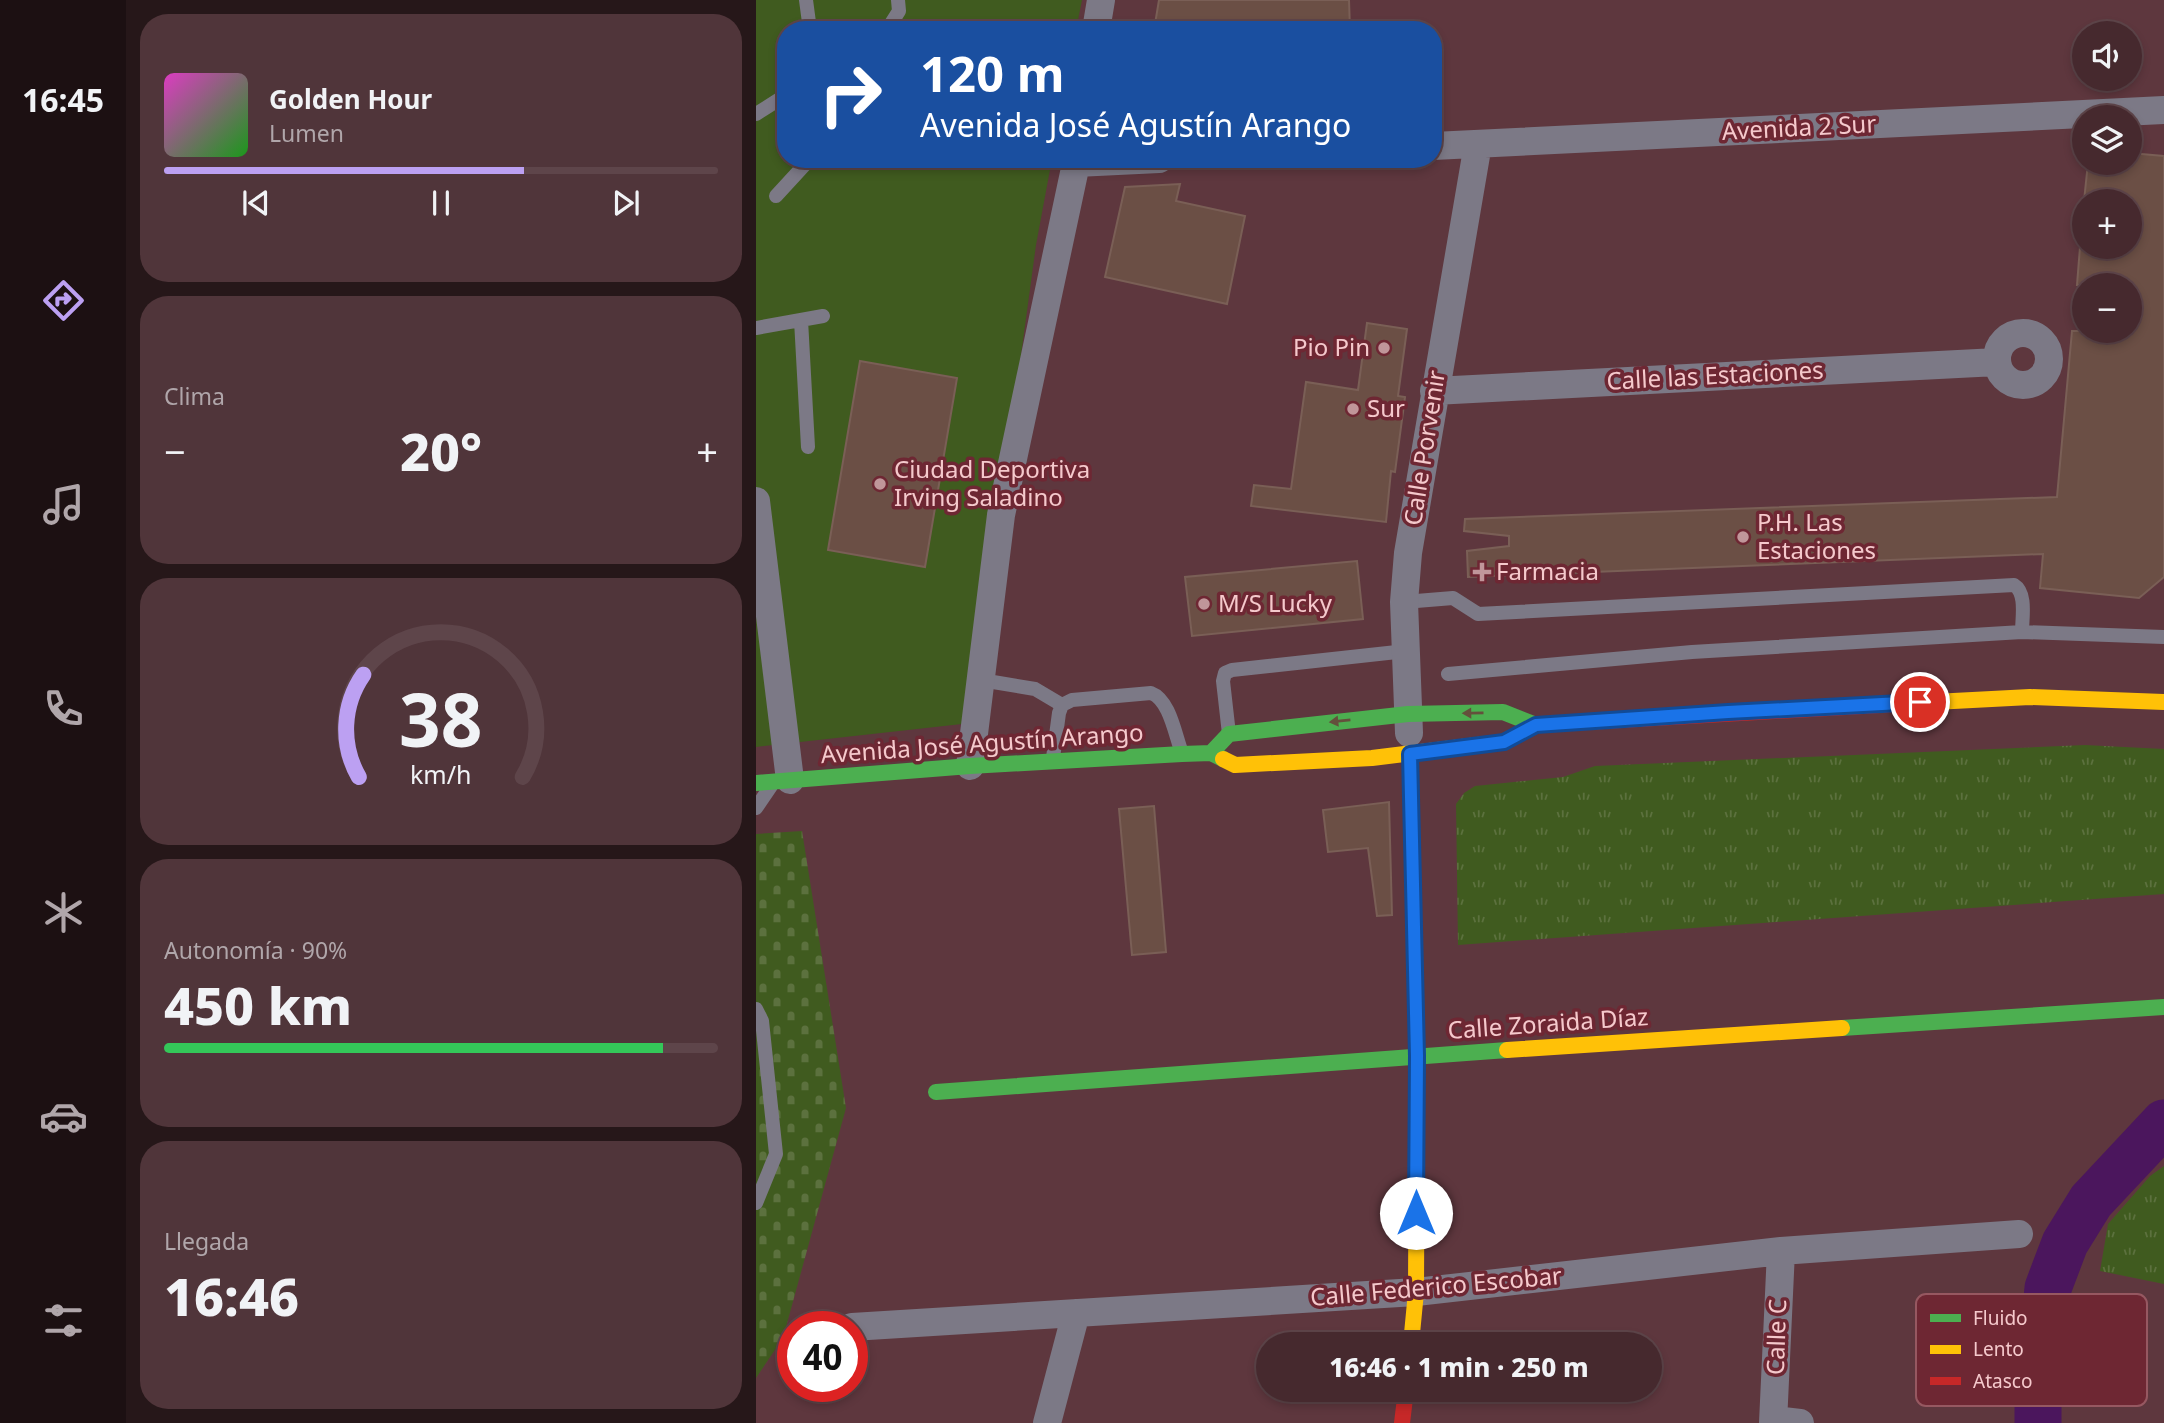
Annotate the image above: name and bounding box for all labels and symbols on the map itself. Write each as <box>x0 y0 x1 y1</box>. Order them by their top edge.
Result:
street label: Avenida 2 Sur <box>1721 106 1877 147</box>
place label: Pio Pin <box>1293 330 1370 363</box>
marker: Pio Pin <box>1376 340 1392 356</box>
street label: Calle las Estaciones <box>1606 352 1824 397</box>
street label: Calle Porvenir <box>1395 368 1452 528</box>
place label: Sur <box>1367 391 1405 424</box>
marker: Sur <box>1345 401 1361 417</box>
place label: Ciudad Deportiva Irving Saladino <box>894 452 1090 513</box>
marker: Ciudad Deportiva Irving Saladino <box>872 476 888 492</box>
place label: P.H. Las Estaciones <box>1757 505 1876 566</box>
marker: P.H. Las Estaciones <box>1735 529 1751 545</box>
place label: Farmacia <box>1496 554 1599 587</box>
marker: Farmacia <box>1474 564 1490 580</box>
place label: M/S Lucky <box>1218 586 1333 619</box>
marker: M/S Lucky <box>1196 596 1212 612</box>
pin <box>1890 672 1950 732</box>
one-way arrow <box>1462 707 1484 719</box>
street label: Avenida José Agustín Arango <box>819 715 1144 770</box>
one-way arrow <box>1329 716 1351 727</box>
street label: Calle Zoraida Díaz <box>1446 999 1649 1046</box>
position arrow <box>1379 1176 1453 1250</box>
street label: Calle Federico Escobar <box>1309 1258 1563 1313</box>
legend <box>1916 1294 2147 1406</box>
street label: Calle C <box>1758 1298 1793 1375</box>
text: Fluido <box>1973 1305 2028 1331</box>
speed limit sign: 40 <box>777 1311 868 1402</box>
text: Lento <box>1973 1336 2024 1362</box>
text: Atasco <box>1973 1368 2032 1394</box>

